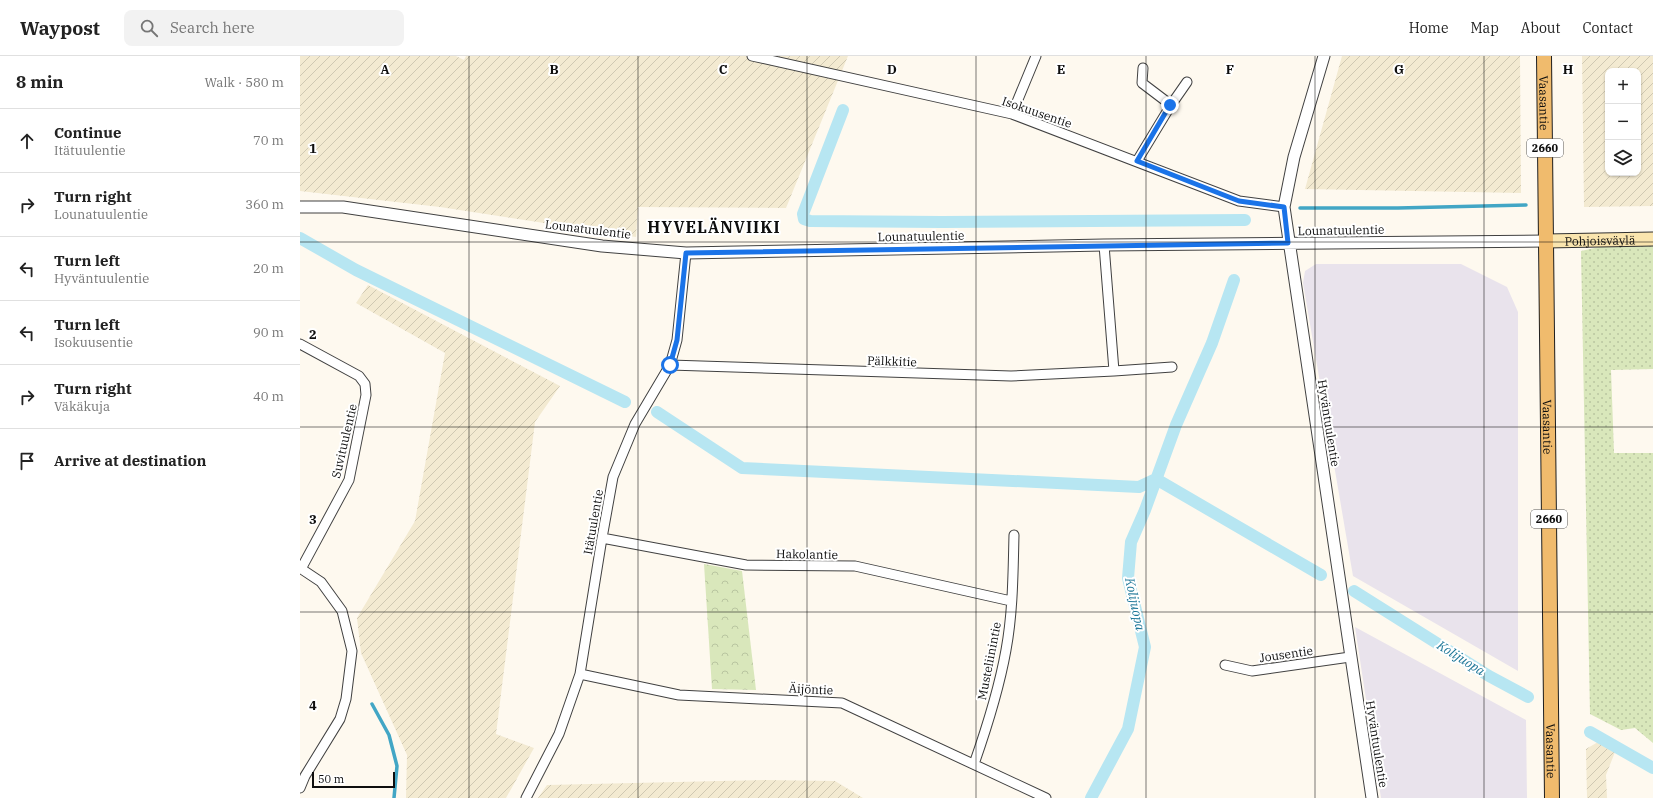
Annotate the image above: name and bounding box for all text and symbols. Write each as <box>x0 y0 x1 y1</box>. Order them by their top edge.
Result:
search box <box>124 10 404 46</box>
text: Waypost <box>20 16 100 40</box>
icon: search <box>138 17 160 39</box>
text: Search here <box>170 18 254 37</box>
text: Home <box>1409 19 1448 37</box>
text: Map <box>1470 19 1499 37</box>
text: About <box>1521 19 1560 37</box>
text: Contact <box>1582 19 1633 37</box>
text: A <box>380 61 390 78</box>
text: B <box>549 61 559 78</box>
text: C <box>719 61 728 78</box>
text: D <box>887 61 897 78</box>
text: E <box>1057 61 1065 78</box>
text: F <box>1226 61 1234 78</box>
text: G <box>1394 61 1404 78</box>
text: H <box>1563 61 1574 78</box>
map controls <box>1605 68 1641 176</box>
button: + <box>1605 68 1641 104</box>
text: 8 min <box>16 71 64 93</box>
text: Walk · 580 m <box>205 74 284 91</box>
street label: Vaasantie <box>1537 75 1552 131</box>
street label: Isokuusentie <box>1000 93 1074 131</box>
route end <box>1161 96 1179 114</box>
button: − <box>1605 104 1641 140</box>
text: Continue <box>54 123 121 142</box>
icon: ahead <box>16 130 38 152</box>
text: 70 m <box>253 132 284 149</box>
road number: 2660 <box>1527 139 1563 157</box>
text: 1 <box>309 140 317 157</box>
button: layers <box>1605 140 1641 176</box>
text: Itätuulentie <box>54 142 126 159</box>
text: Turn right <box>54 187 132 206</box>
icon: right <box>16 194 38 216</box>
text: 360 m <box>245 196 284 213</box>
text: Lounatuulentie <box>54 206 148 223</box>
street label: Lounatuulentie <box>544 216 632 242</box>
district label: HYVELÄNVIIKI <box>647 217 781 237</box>
street label: Lounatuulentie <box>1298 222 1384 238</box>
street label: Lounatuulentie <box>878 228 964 244</box>
street label: Pohjoisväylä <box>1564 232 1636 248</box>
text: Turn left <box>54 251 120 270</box>
icon: left <box>16 258 38 280</box>
text: 20 m <box>253 260 284 277</box>
text: Hyväntuulentie <box>54 270 149 287</box>
text: Turn left <box>54 315 120 334</box>
icon: left <box>16 322 38 344</box>
text: 90 m <box>253 324 284 341</box>
text: 2 <box>309 326 317 343</box>
text: Isokuusentie <box>54 334 133 351</box>
street label: Pälkkitie <box>867 353 917 369</box>
route start <box>661 356 679 374</box>
street label: Hyväntuulentie <box>1315 378 1343 468</box>
text: Turn right <box>54 379 132 398</box>
icon: right <box>16 386 38 408</box>
text: 40 m <box>253 388 284 405</box>
text: Väkäkuja <box>54 398 110 415</box>
street label: Vaasantie <box>1540 399 1556 455</box>
street label: Suvituulentie <box>328 402 360 480</box>
icon: arrive <box>16 450 38 472</box>
text: Arrive at destination <box>54 451 206 470</box>
street label: Itätuulentie <box>580 488 606 556</box>
road number: 2660 <box>1531 510 1567 528</box>
text: 3 <box>309 511 317 528</box>
street label: Hakolantie <box>776 546 838 562</box>
water label: Kolijuopa <box>1121 575 1149 632</box>
street label: Musteliinintie <box>974 621 1004 701</box>
water label: Kolijuopa <box>1433 636 1488 679</box>
street label: Jousentie <box>1258 643 1314 665</box>
street label: Äijöntie <box>788 680 834 698</box>
text: 4 <box>309 697 317 714</box>
street label: Hyväntuulentie <box>1363 699 1391 789</box>
street label: Vaasantie <box>1544 723 1559 778</box>
scale bar <box>312 770 395 789</box>
text: 50 m <box>318 772 344 786</box>

